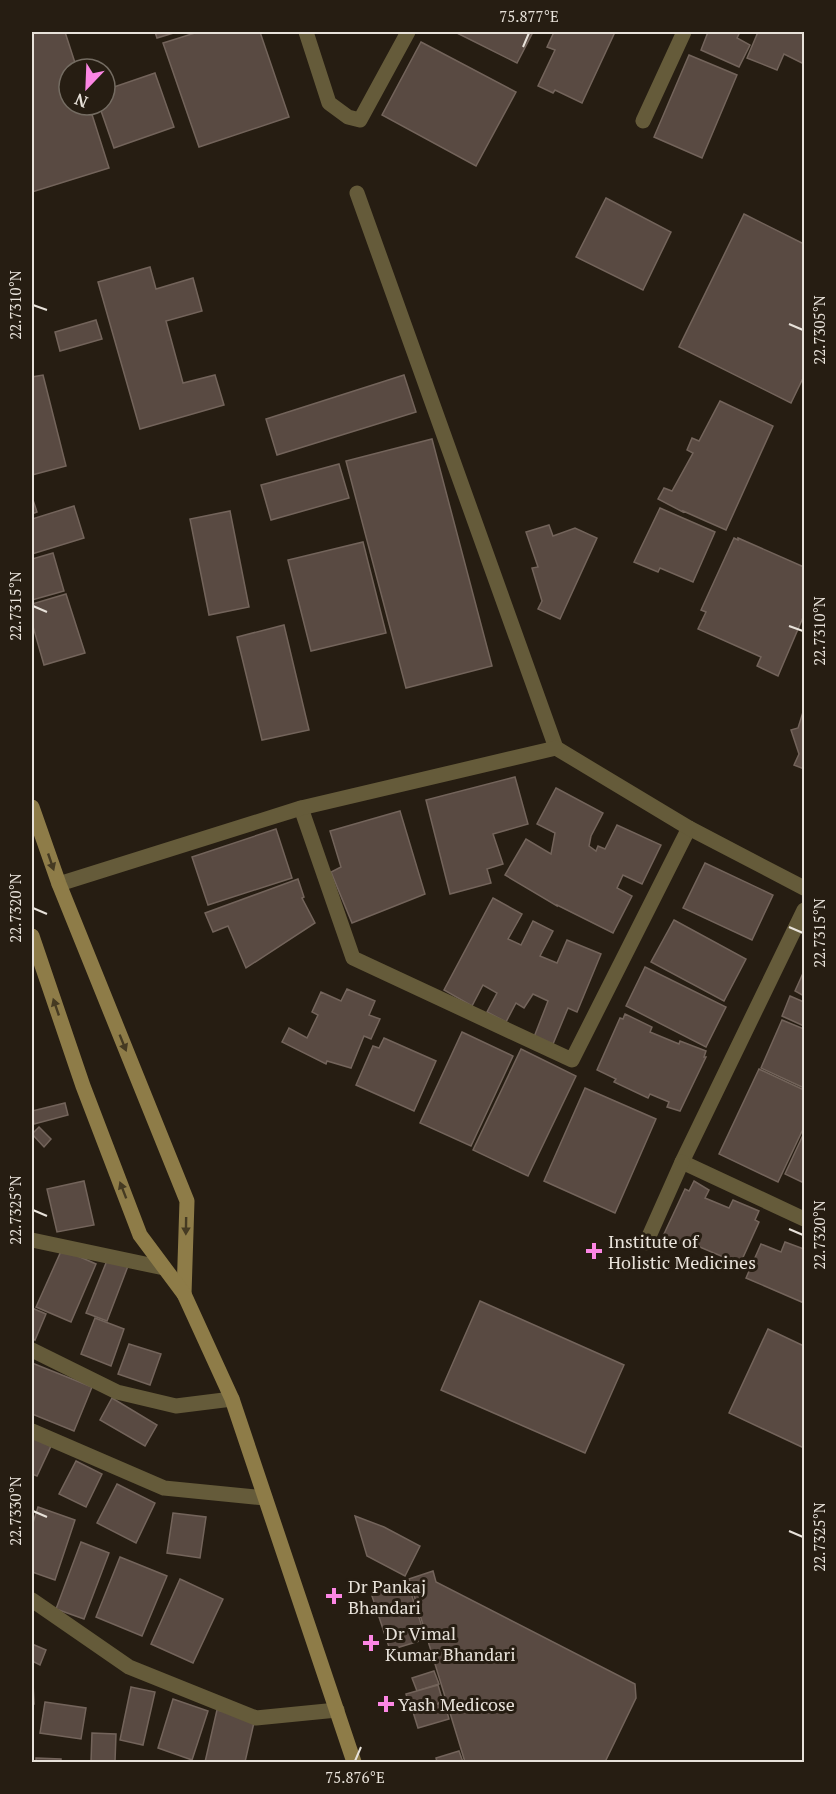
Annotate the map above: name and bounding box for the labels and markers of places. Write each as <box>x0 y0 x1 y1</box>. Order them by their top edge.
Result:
place label: Institute of Holistic Medicines <box>608 1229 756 1274</box>
marker: Institute of Holistic Medicines <box>585 1242 603 1260</box>
place label: Dr Pankaj Bhandari <box>348 1574 426 1619</box>
marker: Dr Pankaj Bhandari <box>325 1587 343 1605</box>
place label: Dr Vimal Kumar Bhandari <box>385 1621 516 1666</box>
marker: Dr Vimal Kumar Bhandari <box>362 1634 380 1652</box>
place label: Yash Medicose <box>398 1692 515 1716</box>
marker: Yash Medicose <box>379 1697 393 1711</box>

